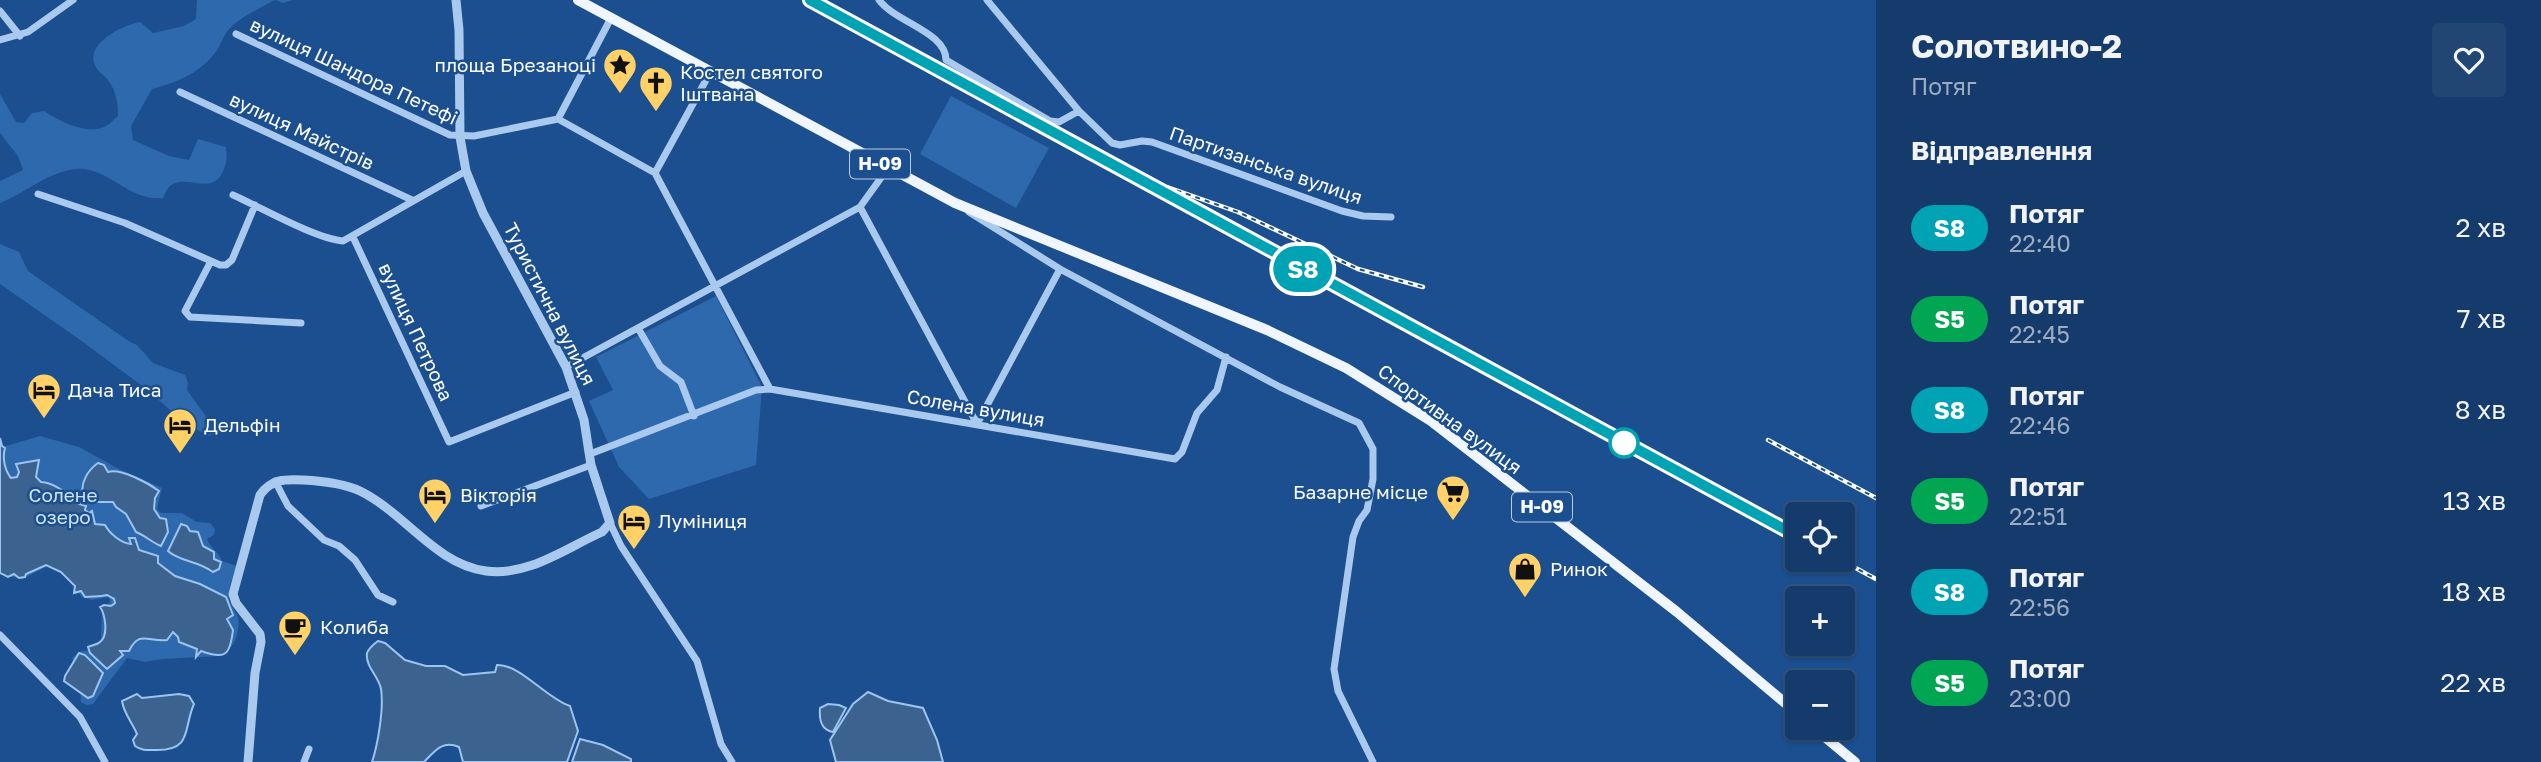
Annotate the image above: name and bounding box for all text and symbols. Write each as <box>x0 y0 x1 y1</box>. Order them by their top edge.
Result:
street label: вулиця Шандора Петефі <box>247 12 462 129</box>
button: heart <box>2432 23 2506 97</box>
text: Солотвино-2 <box>1911 26 2122 65</box>
place icon: площа Брезаноці <box>601 46 639 95</box>
place label: площа Брезаноці <box>435 53 596 76</box>
place label: Костел святого Іштвана <box>680 60 823 105</box>
church icon: Костел святого Іштвана <box>637 64 675 113</box>
text: Потяг <box>1911 72 1977 100</box>
street label: вулиця Майстрів <box>226 87 378 174</box>
street label: Партизанська вулиця <box>1167 121 1366 208</box>
text: Відправлення <box>1911 135 2092 166</box>
road number: Н-09 <box>850 149 910 178</box>
text: Потяг <box>2009 198 2084 229</box>
text: 2 хв <box>2455 212 2506 243</box>
text: S8 <box>1934 213 1965 242</box>
street label: Туристична вулиця <box>500 219 601 389</box>
text: 22:40 <box>2009 229 2071 257</box>
line badge: S8 <box>1272 246 1334 292</box>
text: S8 <box>1287 254 1319 283</box>
street label: вулиця Петрова <box>374 259 459 405</box>
text: Потяг <box>2009 289 2084 320</box>
text: 7 хв <box>2457 303 2506 334</box>
text: S5 <box>1934 304 1965 333</box>
text: 22:45 <box>2009 320 2070 348</box>
street label: Спортивна вулиця <box>1374 359 1527 478</box>
hotel icon: Дача Тиса <box>25 371 63 420</box>
place label: Дача Тиса <box>68 378 161 401</box>
text: Потяг <box>2009 380 2084 411</box>
street label: Солена вулиця <box>905 384 1047 431</box>
text: 8 хв <box>2455 394 2506 425</box>
text: S8 <box>1934 395 1965 424</box>
hotel icon: Дельфін <box>161 406 199 455</box>
text: 22:46 <box>2009 411 2071 439</box>
place label: Дельфін <box>204 413 281 436</box>
unlabelled marker <box>1609 428 1639 458</box>
text: Потяг <box>2009 471 2084 502</box>
supermarket icon: Базарне місце <box>1434 473 1472 522</box>
hotel icon: Вікторія <box>416 476 454 525</box>
place label: Базарне місце <box>1293 480 1428 503</box>
park label: Солене озеро <box>29 483 97 528</box>
place label: Вікторія <box>460 483 537 506</box>
text: 13 хв <box>2443 485 2506 516</box>
text: S5 <box>1934 486 1965 515</box>
road number: Н-09 <box>1512 492 1572 522</box>
hotel icon: Луміниця <box>615 502 653 551</box>
map controls <box>1785 502 1855 740</box>
button: locate <box>1785 502 1855 572</box>
text: 22:51 <box>2009 502 2067 530</box>
place label: Луміниця <box>658 509 747 532</box>
shop icon: Ринок <box>1506 550 1544 599</box>
place label: Ринок <box>1550 557 1608 580</box>
text: Потяг <box>2009 562 2084 593</box>
text: 18 хв <box>2442 576 2506 607</box>
text: S8 <box>1934 577 1965 606</box>
button: + <box>1785 586 1855 656</box>
text: 22:56 <box>2009 593 2070 621</box>
cafe icon: Колиба <box>276 608 314 657</box>
place label: Колиба <box>320 615 389 638</box>
text: Потяг <box>2009 653 2084 684</box>
text: 22 хв <box>2440 667 2506 698</box>
text: S5 <box>1934 668 1965 697</box>
button: − <box>1785 670 1855 740</box>
text: 23:00 <box>2009 684 2071 712</box>

